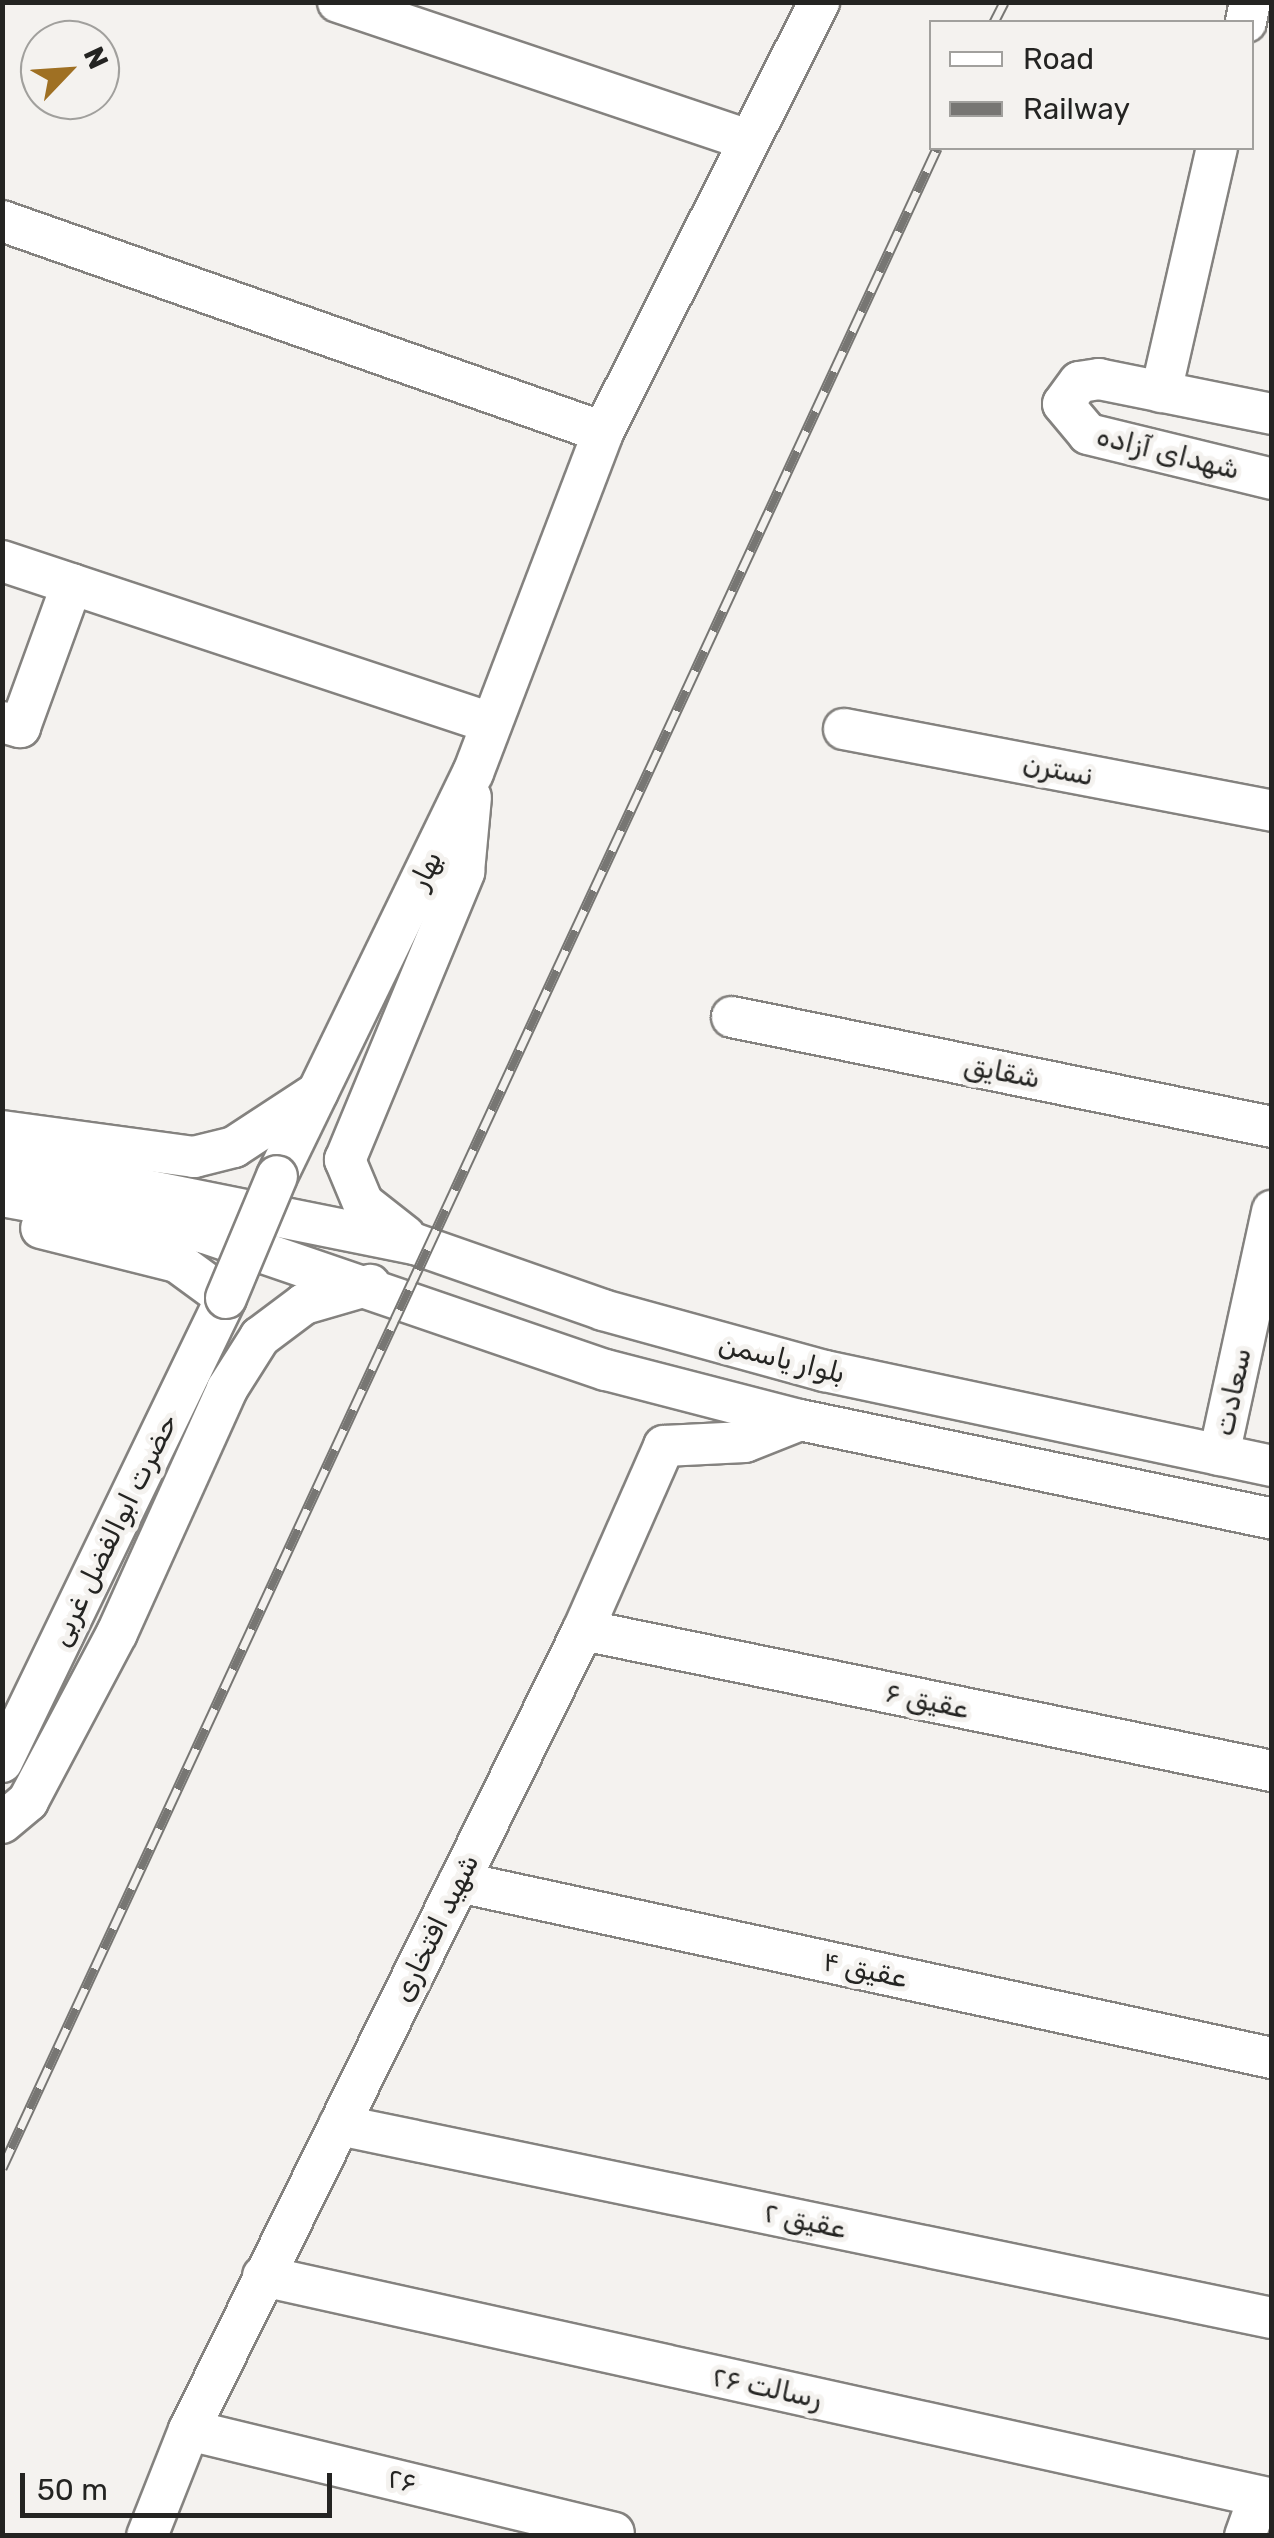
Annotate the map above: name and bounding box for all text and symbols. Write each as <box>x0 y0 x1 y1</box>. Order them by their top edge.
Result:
north arrow <box>20 20 120 120</box>
legend <box>929 20 1254 150</box>
text: Road <box>1023 41 1094 77</box>
text: N <box>77 42 115 74</box>
text: Railway <box>1023 91 1130 127</box>
street label: شهدای آزاده <box>1093 419 1243 487</box>
street label: نسترن <box>1020 747 1096 793</box>
street label: بهار <box>402 845 450 895</box>
street label: شقایق <box>961 1048 1043 1096</box>
street label: بلوار یاسمن <box>715 1327 849 1391</box>
street label: سعادت <box>1207 1345 1259 1439</box>
street label: حضرت ابوالفضل غربی <box>43 1408 185 1652</box>
street label: عقیق ۶ <box>882 1676 972 1726</box>
street label: شهید افتخاری <box>386 1849 486 2007</box>
street label: عقیق ۴ <box>820 1945 910 1995</box>
street label: عقیق ۲ <box>761 2196 849 2246</box>
street label: رسالت ۲۶ <box>709 2360 825 2416</box>
scale bar <box>25 2453 338 2515</box>
street label: ۲۶ <box>384 2461 420 2501</box>
text: 50 m <box>37 2472 108 2508</box>

